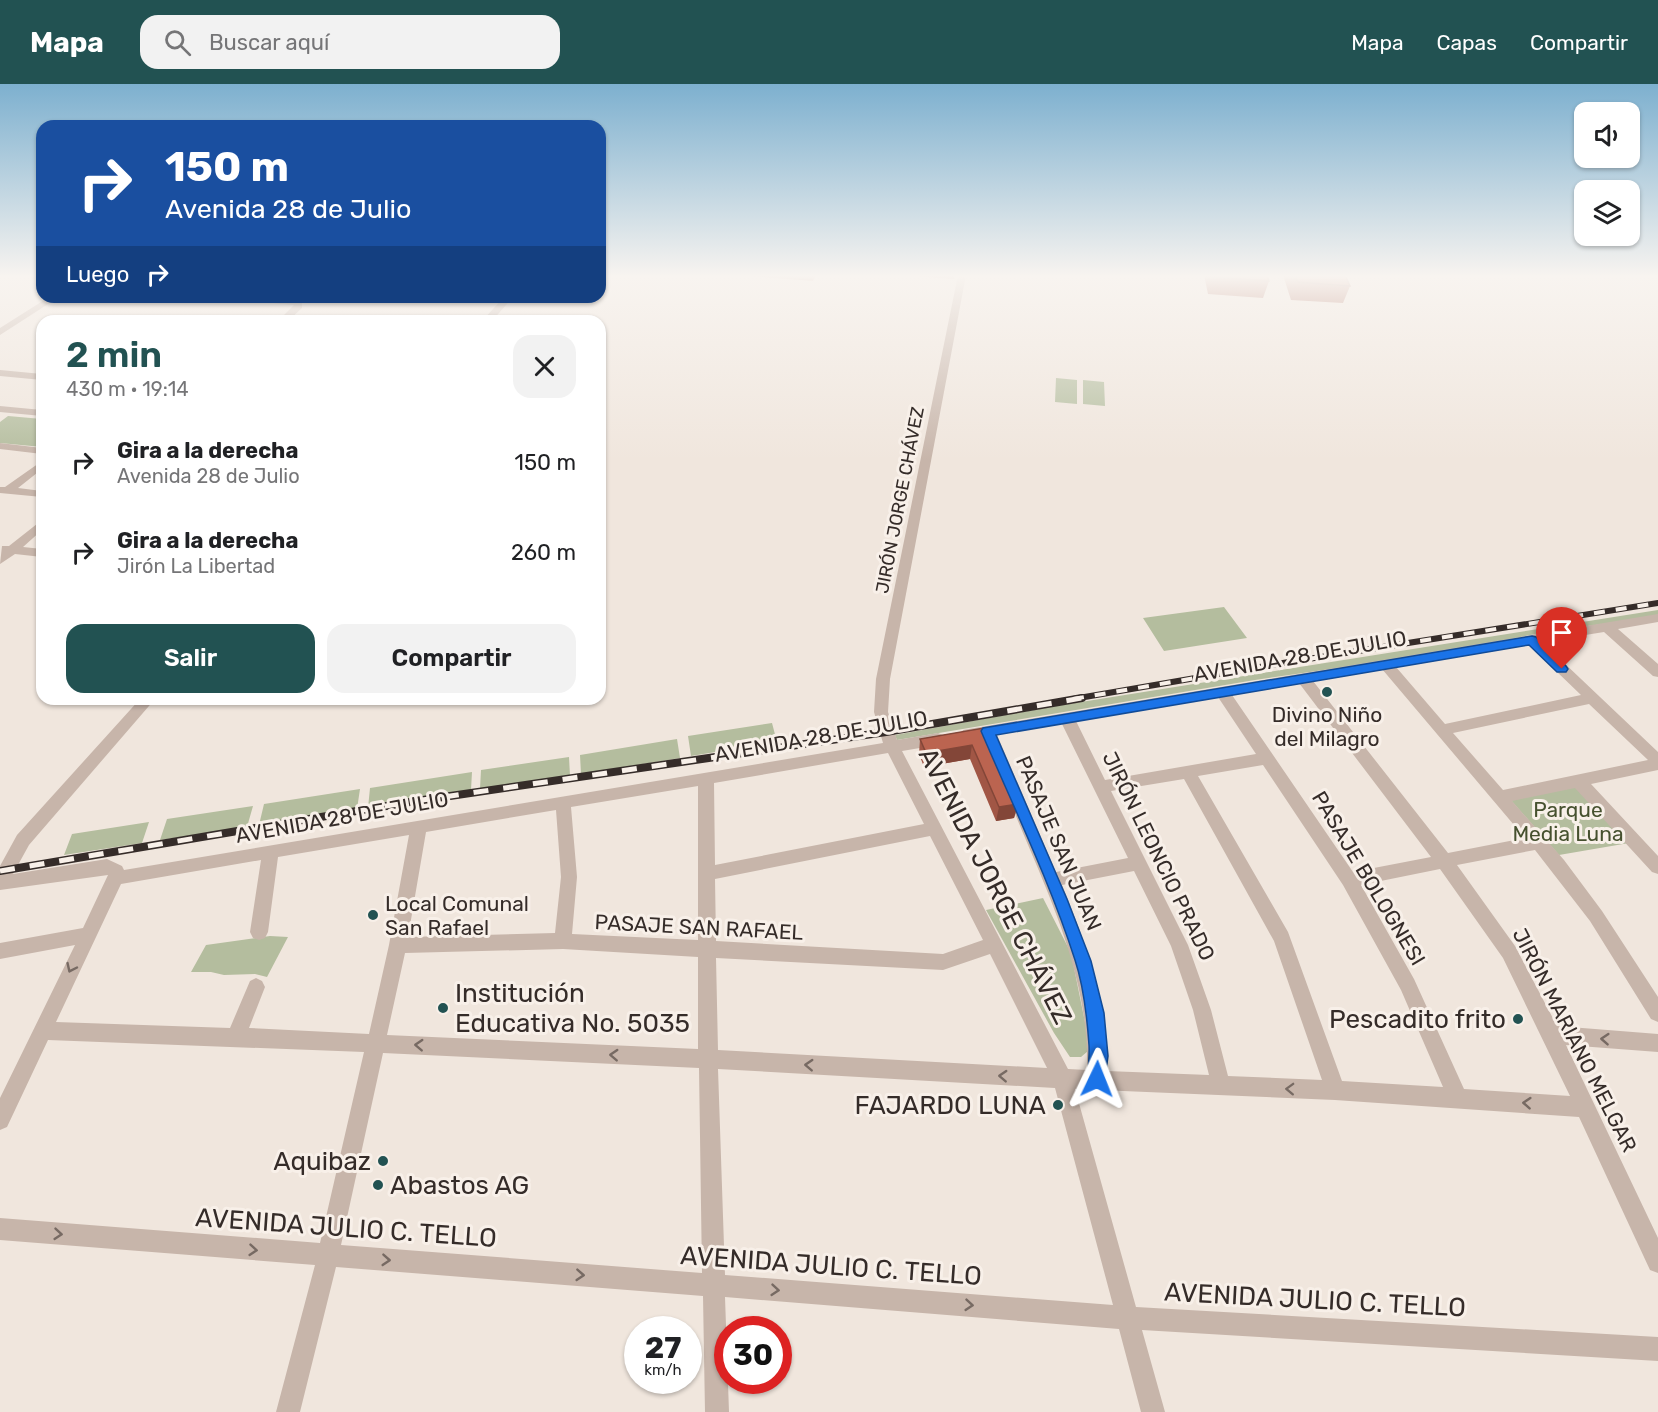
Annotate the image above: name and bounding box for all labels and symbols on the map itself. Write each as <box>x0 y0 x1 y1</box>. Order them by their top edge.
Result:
street label: JIRÓN JORGE CHÁVEZ <box>871 405 929 595</box>
pin <box>1536 607 1587 669</box>
street label: AVENIDA 28 DE JULIO <box>1192 625 1408 687</box>
marker: Divino Niño del Milagro <box>1320 685 1334 699</box>
place label: Divino Niño del Milagro <box>1272 702 1382 751</box>
street label: AVENIDA 28 DE JULIO <box>713 705 929 767</box>
street label: AVENIDA JORGE CHÁVEZ <box>912 743 1078 1029</box>
street label: JIRÓN LEONCIO PRADO <box>1098 748 1220 964</box>
street label: PASAJE SAN JUAN <box>1011 752 1107 934</box>
street label: AVENIDA 28 DE JULIO <box>234 786 450 848</box>
street label: PASAJE BOLOGNESI <box>1307 786 1431 970</box>
park label: Parque Media Luna <box>1512 797 1624 846</box>
place label: Local Comunal San Rafael <box>385 891 529 940</box>
marker: Local Comunal San Rafael <box>366 908 380 922</box>
street label: PASAJE SAN RAFAEL <box>594 909 804 945</box>
street label: JIRÓN MARIANO MELGAR <box>1508 924 1642 1156</box>
one-way arrow <box>67 961 79 972</box>
place label: Institución Educativa No. 5035 <box>455 978 690 1039</box>
marker: Institución Educativa No. 5035 <box>436 1001 450 1015</box>
place label: Pescadito frito <box>1329 1004 1506 1035</box>
marker: Pescadito frito <box>1511 1012 1525 1026</box>
one-way arrow <box>1600 1033 1609 1046</box>
one-way arrow <box>415 1039 424 1052</box>
position arrow <box>1065 1047 1129 1111</box>
one-way arrow <box>609 1048 618 1061</box>
one-way arrow <box>804 1058 813 1071</box>
one-way arrow <box>999 1069 1008 1082</box>
one-way arrow <box>1286 1082 1295 1095</box>
place label: FAJARDO LUNA <box>854 1090 1046 1121</box>
one-way arrow <box>1522 1097 1531 1110</box>
marker: FAJARDO LUNA <box>1051 1098 1065 1112</box>
place label: Aquibaz <box>273 1146 371 1177</box>
marker: Aquibaz <box>376 1154 390 1168</box>
place label: Abastos AG <box>390 1170 529 1201</box>
marker: Abastos AG <box>371 1178 385 1192</box>
street label: AVENIDA JULIO C. TELLO <box>194 1202 498 1254</box>
one-way arrow <box>54 1227 63 1240</box>
street label: AVENIDA JULIO C. TELLO <box>679 1240 983 1292</box>
one-way arrow <box>248 1243 257 1256</box>
one-way arrow <box>381 1253 390 1266</box>
one-way arrow <box>576 1268 585 1281</box>
street label: AVENIDA JULIO C. TELLO <box>1163 1277 1467 1323</box>
one-way arrow <box>770 1283 779 1296</box>
one-way arrow <box>965 1298 974 1311</box>
speed limit sign: 30 <box>714 1316 792 1394</box>

